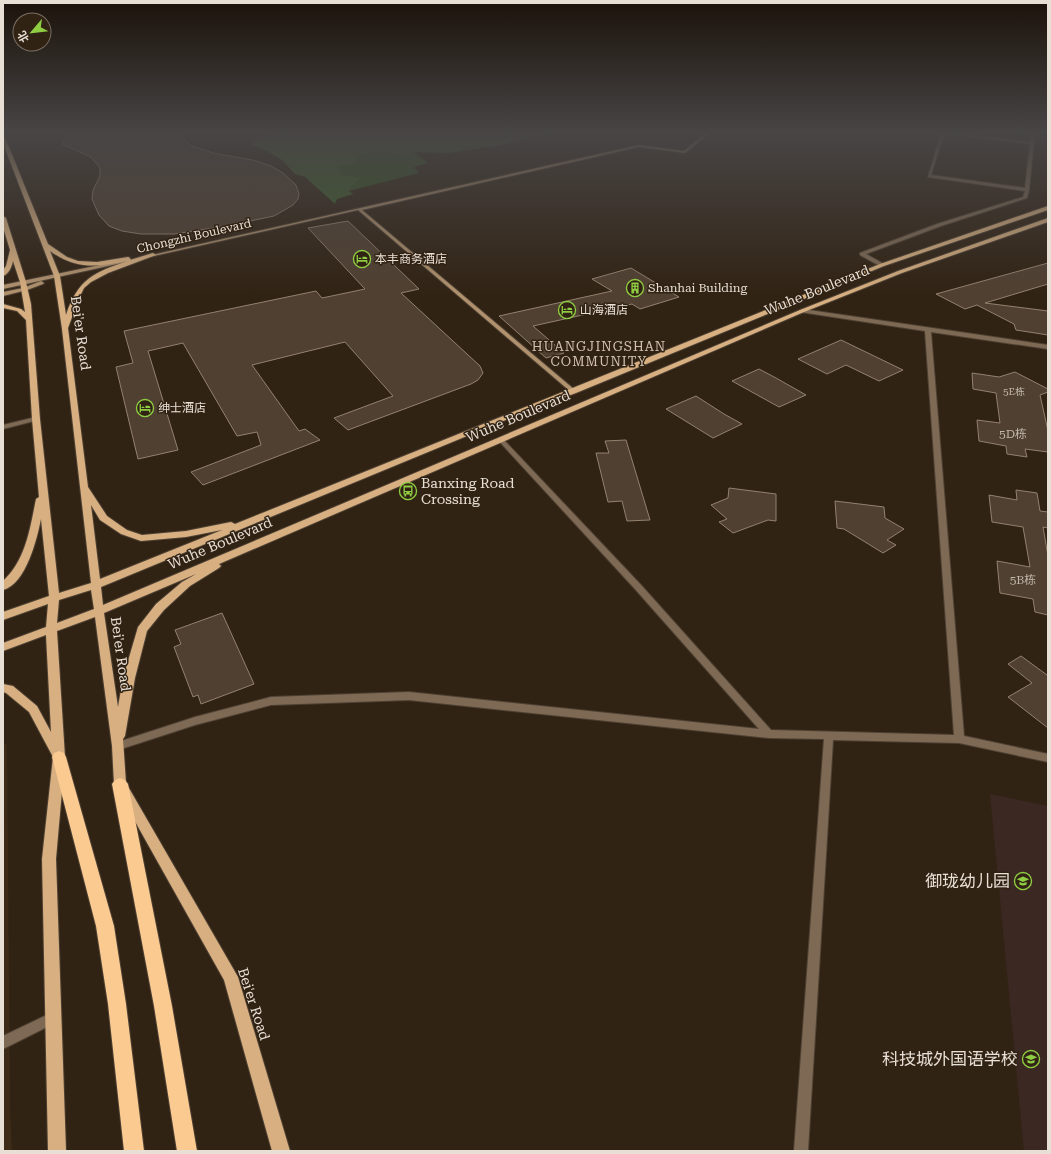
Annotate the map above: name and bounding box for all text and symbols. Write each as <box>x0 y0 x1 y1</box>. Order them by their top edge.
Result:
north arrow <box>12 12 52 52</box>
text: 北 <box>15 29 32 44</box>
street label: Chongzhi Boulevard <box>135 216 253 256</box>
hotel icon: 本丰商务酒店 <box>352 249 372 269</box>
place label: 本丰商务酒店 <box>375 252 447 266</box>
street label: Wuhe Boulevard <box>762 262 872 318</box>
building icon: Shanhai Building <box>625 278 645 298</box>
place label: Shanhai Building <box>648 281 748 295</box>
street label: Bei'er Road <box>68 295 94 371</box>
hotel icon: 山海酒店 <box>557 300 577 320</box>
place label: 山海酒店 <box>580 303 628 317</box>
district label: HUANGJINGSHAN COMMUNITY <box>532 339 666 369</box>
house number: 5E栋 <box>1003 386 1025 397</box>
street label: Wuhe Boulevard <box>463 387 573 445</box>
hotel icon: 绅士酒店 <box>135 398 155 418</box>
place label: 绅士酒店 <box>158 401 206 415</box>
house number: 5D栋 <box>999 427 1027 441</box>
place label: Banxing Road Crossing <box>421 475 514 507</box>
bus stop icon: Banxing Road Crossing <box>398 481 418 501</box>
street label: Wuhe Boulevard <box>165 514 275 572</box>
house number: 5B栋 <box>1010 573 1036 587</box>
street label: Bei'er Road <box>108 616 134 692</box>
place label: 御珑幼儿园 <box>925 871 1010 891</box>
school or university icon: 御珑幼儿园 <box>1013 871 1033 891</box>
street label: Bei'er Road <box>235 966 273 1042</box>
place label: 科技城外国语学校 <box>882 1049 1018 1069</box>
school or university icon: 科技城外国语学校 <box>1021 1049 1041 1069</box>

